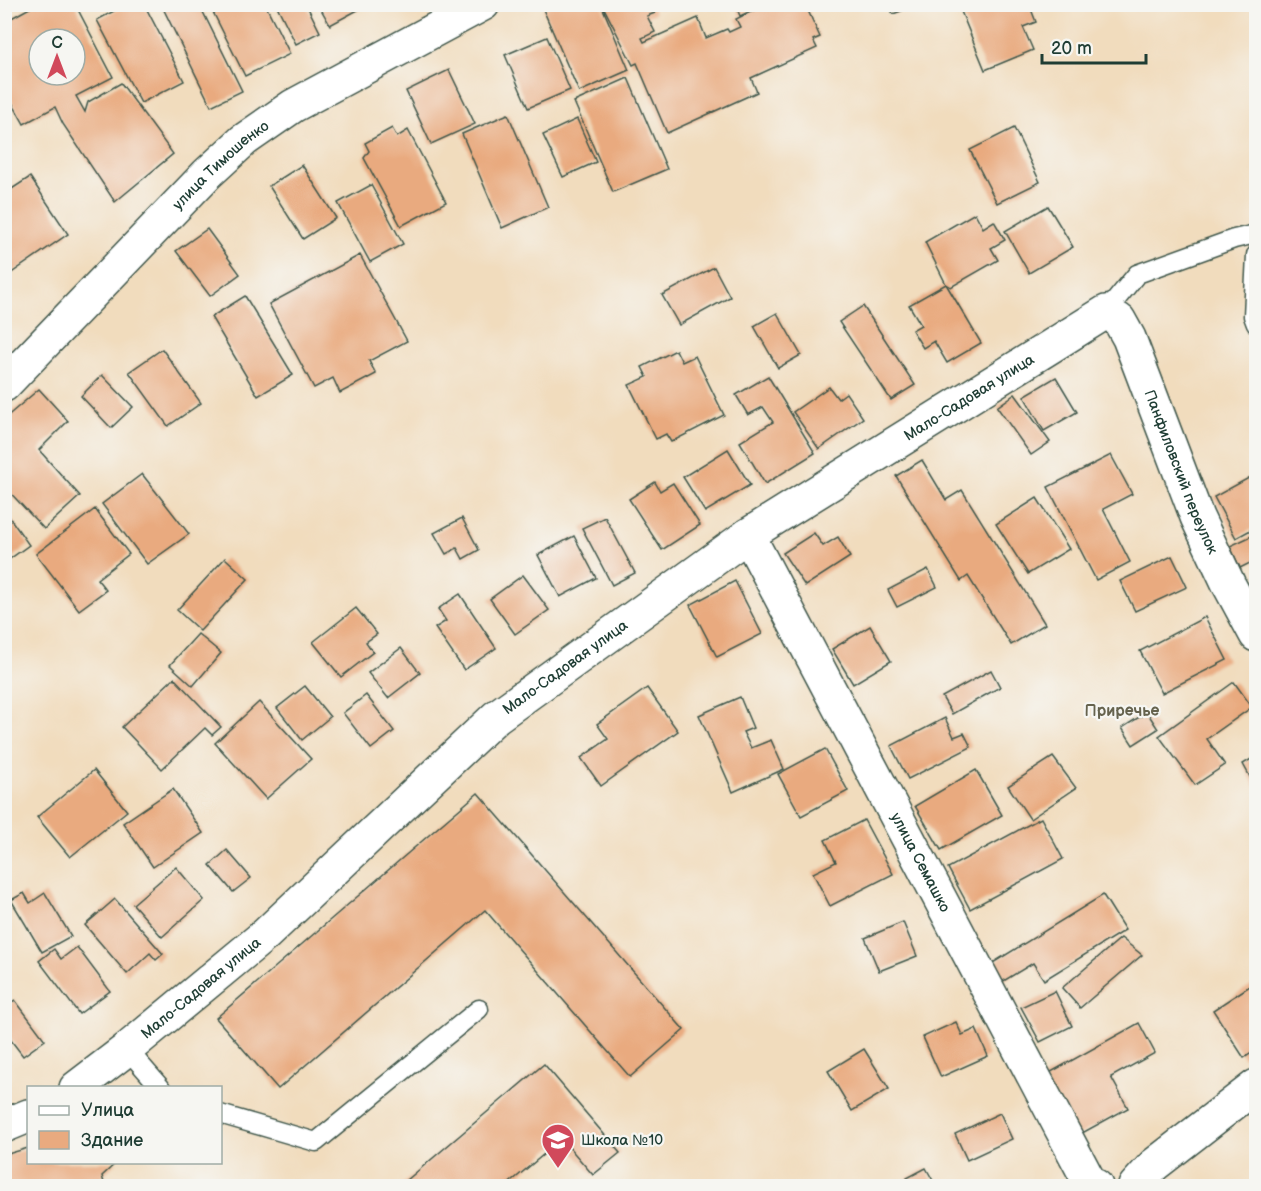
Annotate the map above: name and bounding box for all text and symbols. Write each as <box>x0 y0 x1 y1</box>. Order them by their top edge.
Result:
north arrow <box>27 27 87 87</box>
scale bar <box>1042 27 1146 65</box>
text: С <box>51 34 63 53</box>
text: 20 m <box>1051 38 1092 59</box>
street label: улица Тимошенко <box>168 116 273 214</box>
street label: Мало-Садовая улица <box>900 350 1038 445</box>
street label: Панфиловский переулок <box>1140 387 1223 557</box>
street label: Мало-Садовая улица <box>499 615 632 719</box>
district label: Приречье <box>1085 702 1160 721</box>
street label: улица Семашко <box>887 809 955 915</box>
street label: Мало-Садовая улица <box>137 933 265 1043</box>
legend <box>27 1086 222 1164</box>
text: Улица <box>81 1100 135 1121</box>
school or university icon: Школа №10 <box>540 1122 576 1169</box>
text: Здание <box>81 1130 143 1151</box>
place label: Школа №10 <box>581 1131 663 1150</box>

